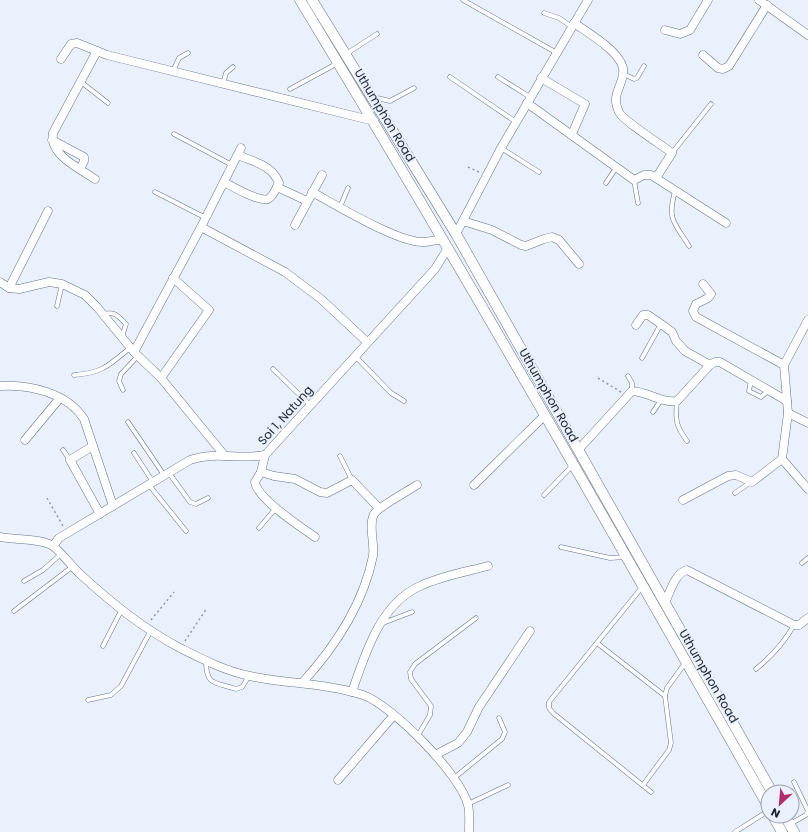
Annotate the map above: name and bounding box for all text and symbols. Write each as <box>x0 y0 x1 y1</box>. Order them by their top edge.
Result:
street label: Uthumphon Road <box>350 65 420 165</box>
street label: Uthumphon Road <box>515 345 583 445</box>
street label: Soi 1, Natung <box>254 382 316 448</box>
street label: Uthumphon Road <box>675 626 743 726</box>
north arrow <box>760 784 800 824</box>
text: N <box>768 804 783 822</box>

